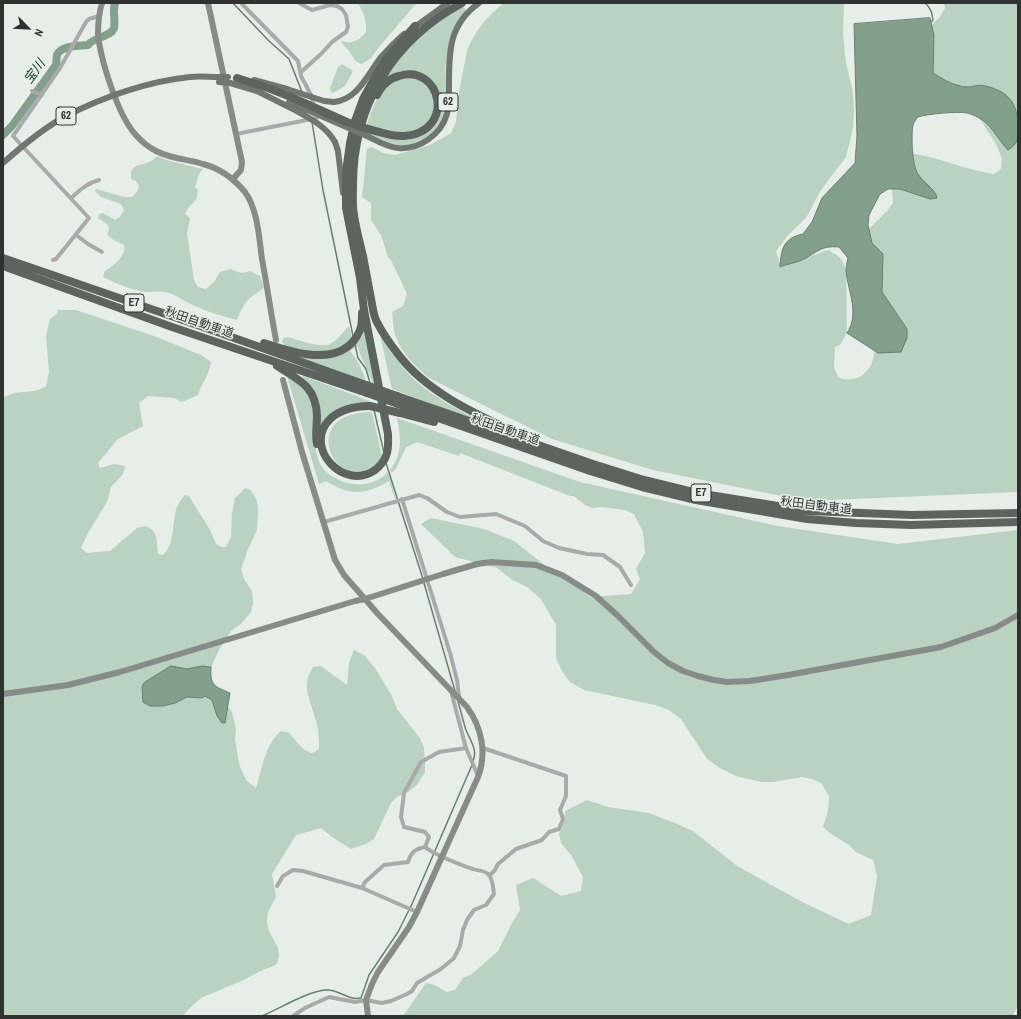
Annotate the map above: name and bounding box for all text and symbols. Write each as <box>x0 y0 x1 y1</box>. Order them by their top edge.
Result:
north arrow <box>8 8 48 48</box>
text: N <box>31 27 47 39</box>
water label: 宝川 <box>21 57 49 87</box>
road number: 62 <box>438 93 458 111</box>
road number: 62 <box>56 107 76 125</box>
road number: E7 <box>124 294 144 312</box>
street label: 秋田自動車道 <box>163 304 235 342</box>
street label: 秋田自動車道 <box>469 411 541 449</box>
road number: E7 <box>691 484 711 502</box>
street label: 秋田自動車道 <box>779 494 853 518</box>

